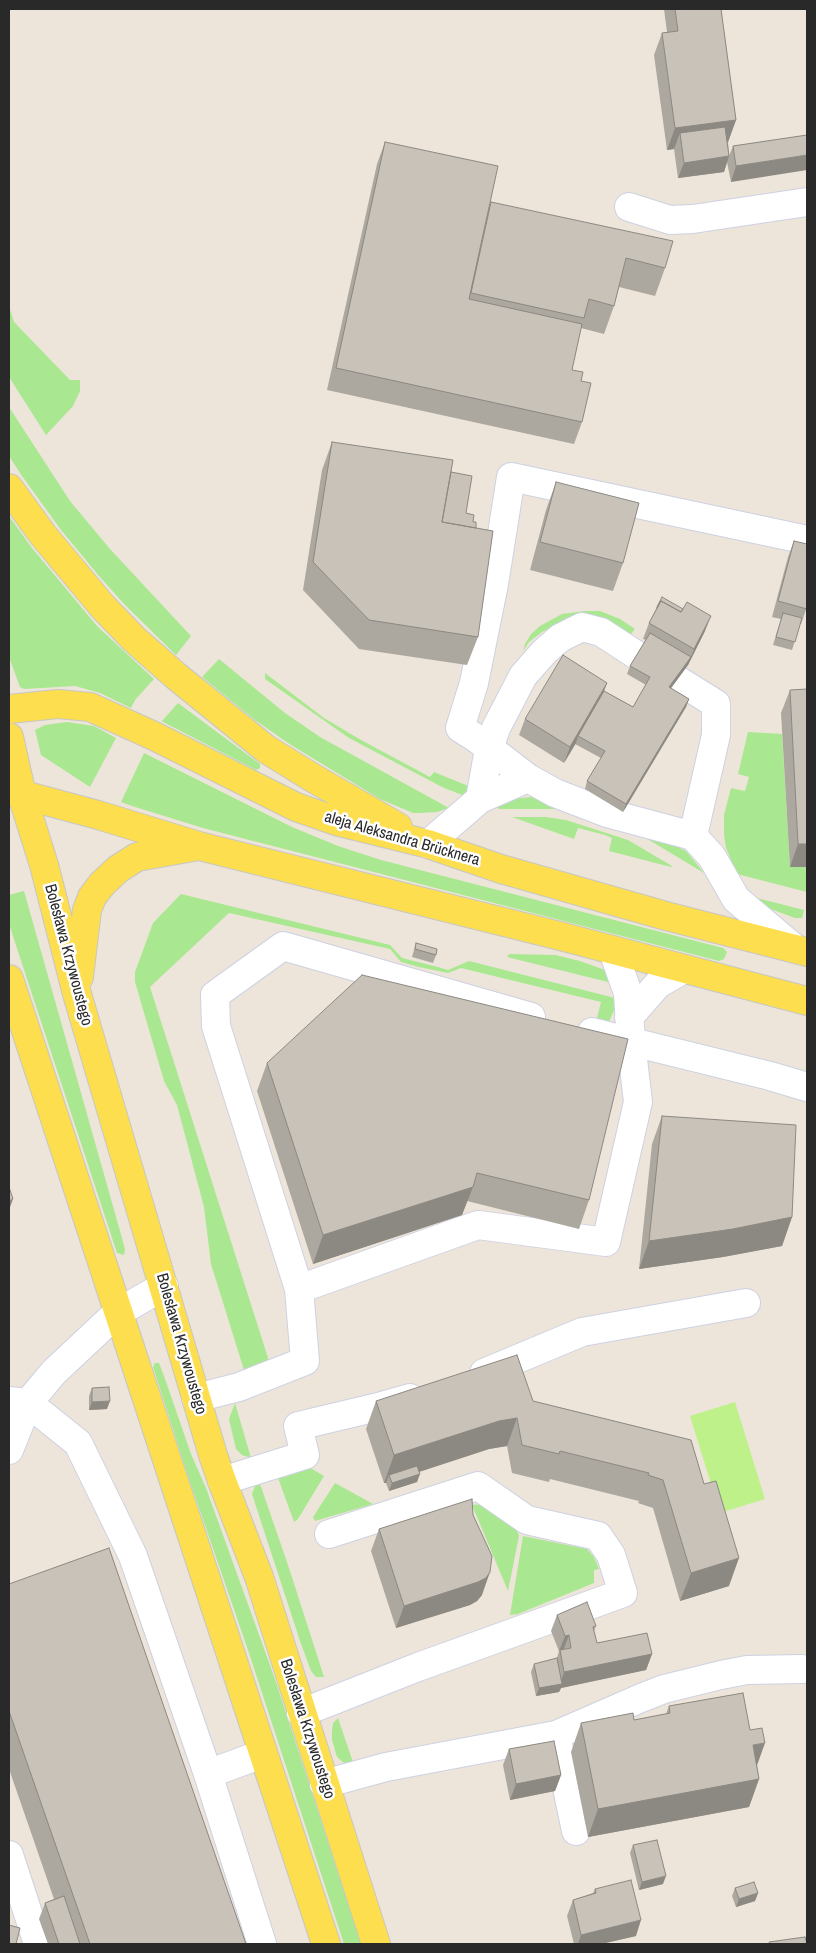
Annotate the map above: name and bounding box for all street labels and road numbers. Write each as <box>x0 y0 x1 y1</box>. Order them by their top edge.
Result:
street label: aleja Aleksandra Brücknera <box>322 808 482 870</box>
street label: Bolesława Krzywoustego <box>40 882 96 1028</box>
street label: Bolesława Krzywoustego <box>152 1271 210 1417</box>
street label: Bolesława Krzywoustego <box>275 1657 339 1801</box>

